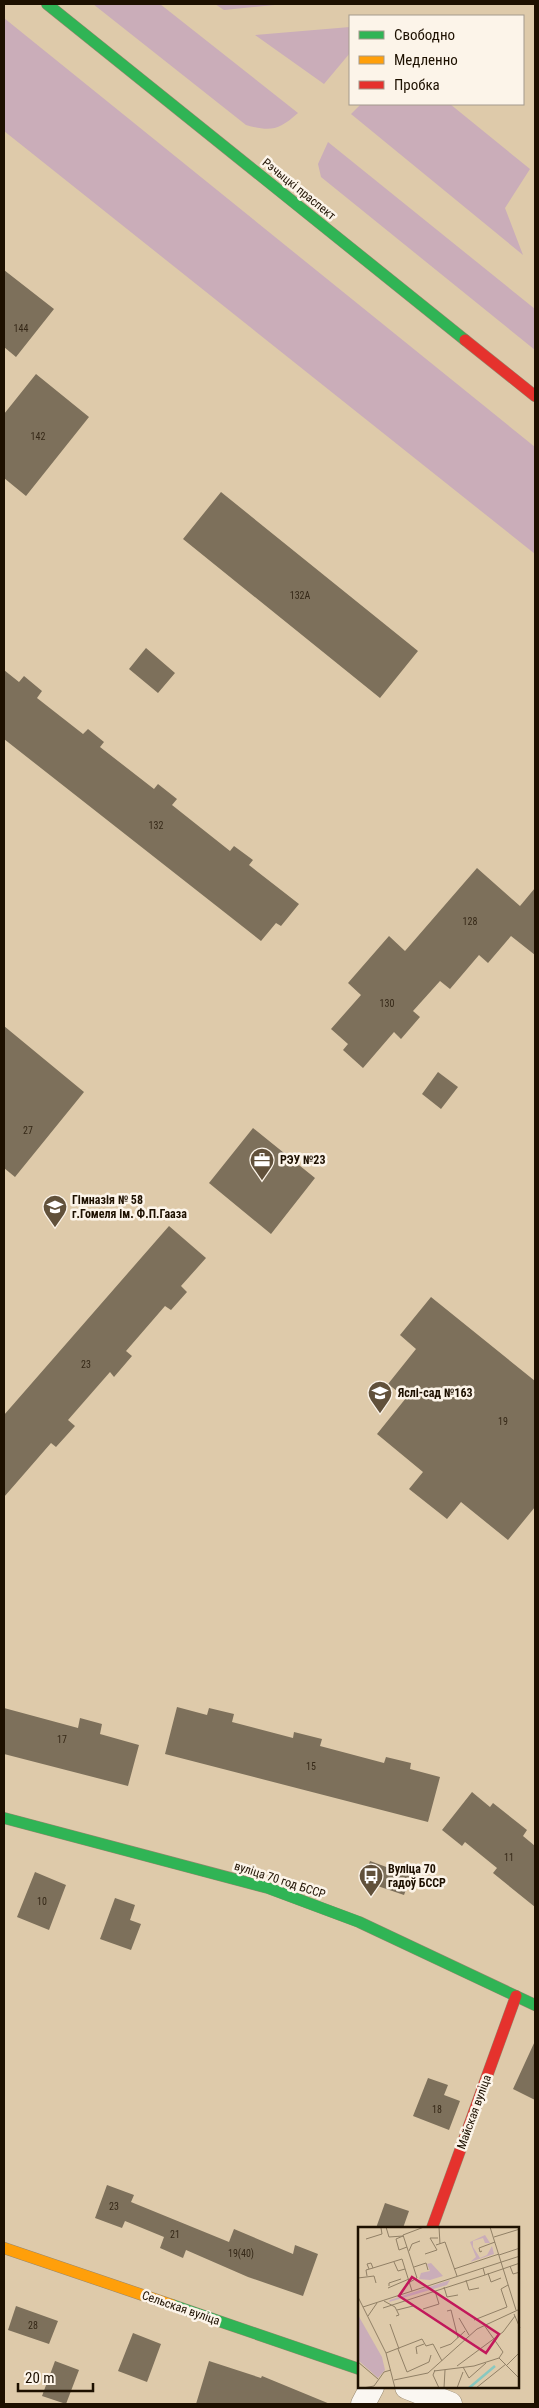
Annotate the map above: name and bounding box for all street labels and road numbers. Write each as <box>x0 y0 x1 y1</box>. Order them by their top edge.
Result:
street label: Рэчыцкі праспект <box>260 155 338 223</box>
street label: вуліца 70 год БССР <box>233 1859 328 1901</box>
street label: Майская вуліца <box>454 2073 494 2151</box>
street label: Сельская вуліца <box>140 2288 222 2328</box>

